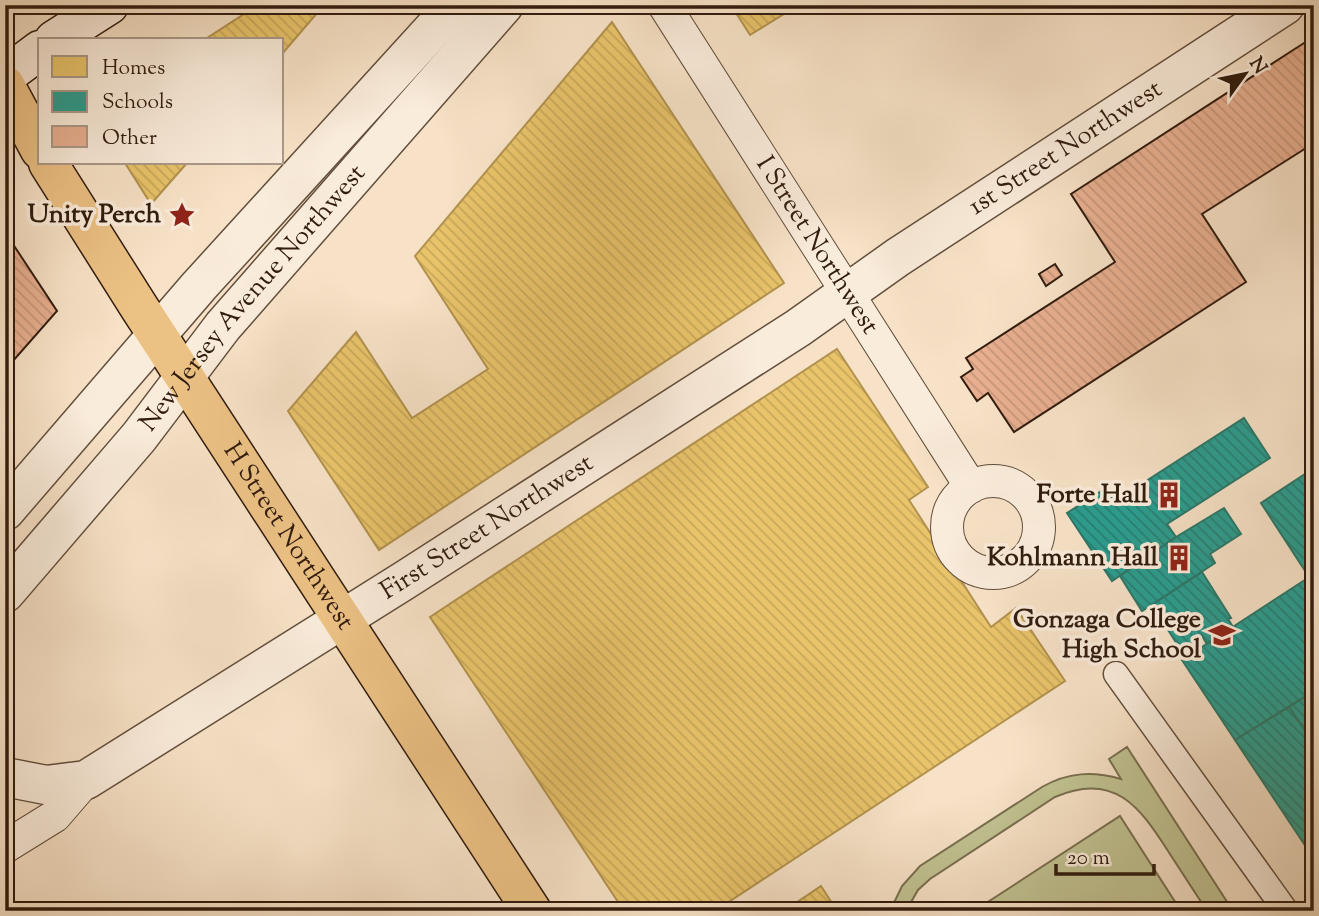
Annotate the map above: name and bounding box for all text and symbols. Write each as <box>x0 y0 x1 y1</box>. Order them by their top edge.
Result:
legend <box>38 38 284 164</box>
north arrow <box>1210 38 1280 108</box>
text: N <box>1242 52 1273 80</box>
text: Homes <box>102 54 165 84</box>
street label: 1st Street Northwest <box>961 71 1170 225</box>
text: Schools <box>102 88 173 118</box>
text: Other <box>102 124 157 154</box>
street label: I Street Northwest <box>746 149 888 342</box>
street label: New Jersey Avenue Northwest <box>131 156 375 440</box>
place label: Unity Perch <box>28 197 162 234</box>
place icon: Unity Perch <box>167 200 197 230</box>
street label: H Street Northwest <box>214 435 363 638</box>
street label: First Street Northwest <box>373 445 601 609</box>
place label: Forte Hall <box>1036 477 1149 514</box>
building icon: Forte Hall <box>1154 480 1184 510</box>
place label: Kohlmann Hall <box>987 540 1159 577</box>
building icon: Kohlmann Hall <box>1164 543 1194 573</box>
place label: Gonzaga College High School <box>1013 602 1202 669</box>
school or university icon: Gonzaga College High School <box>1207 620 1237 650</box>
scale bar <box>1056 832 1154 876</box>
text: 20 m <box>1067 844 1110 874</box>

